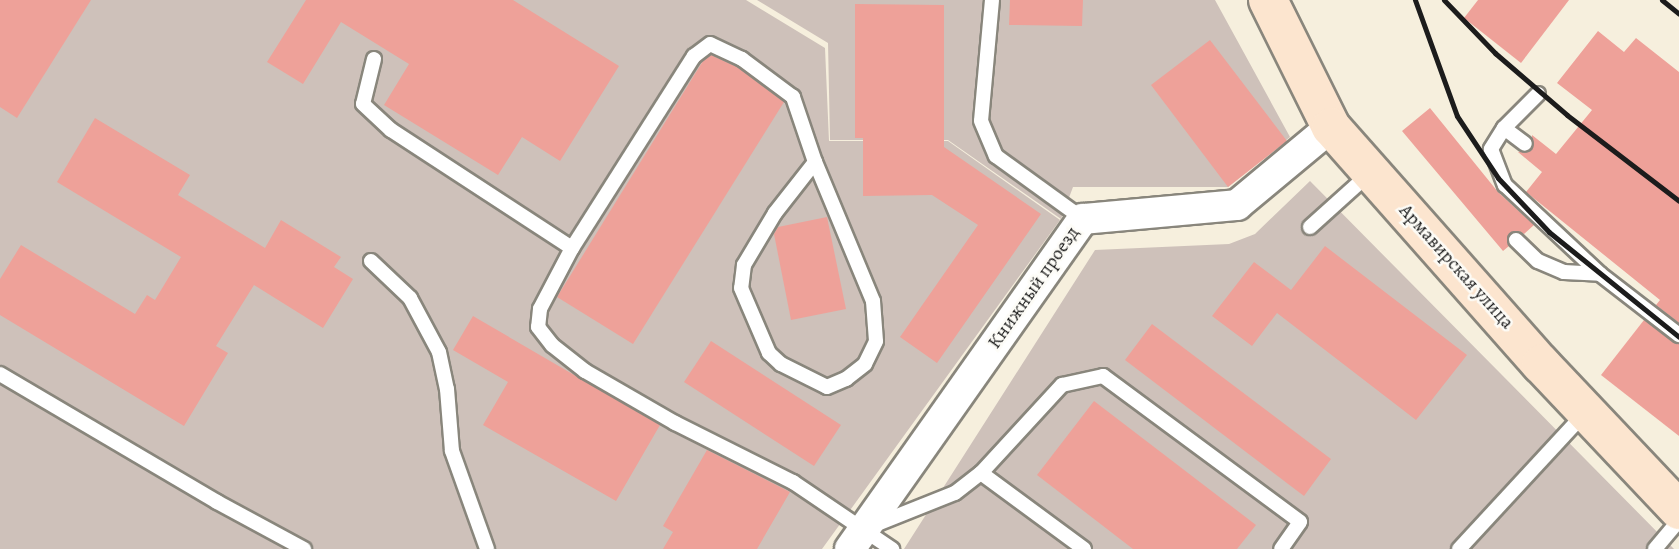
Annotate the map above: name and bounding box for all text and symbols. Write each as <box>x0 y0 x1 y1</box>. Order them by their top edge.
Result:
street label: Армавирская улица <box>1394 200 1518 334</box>
street label: Книжный проезд <box>983 223 1085 353</box>

